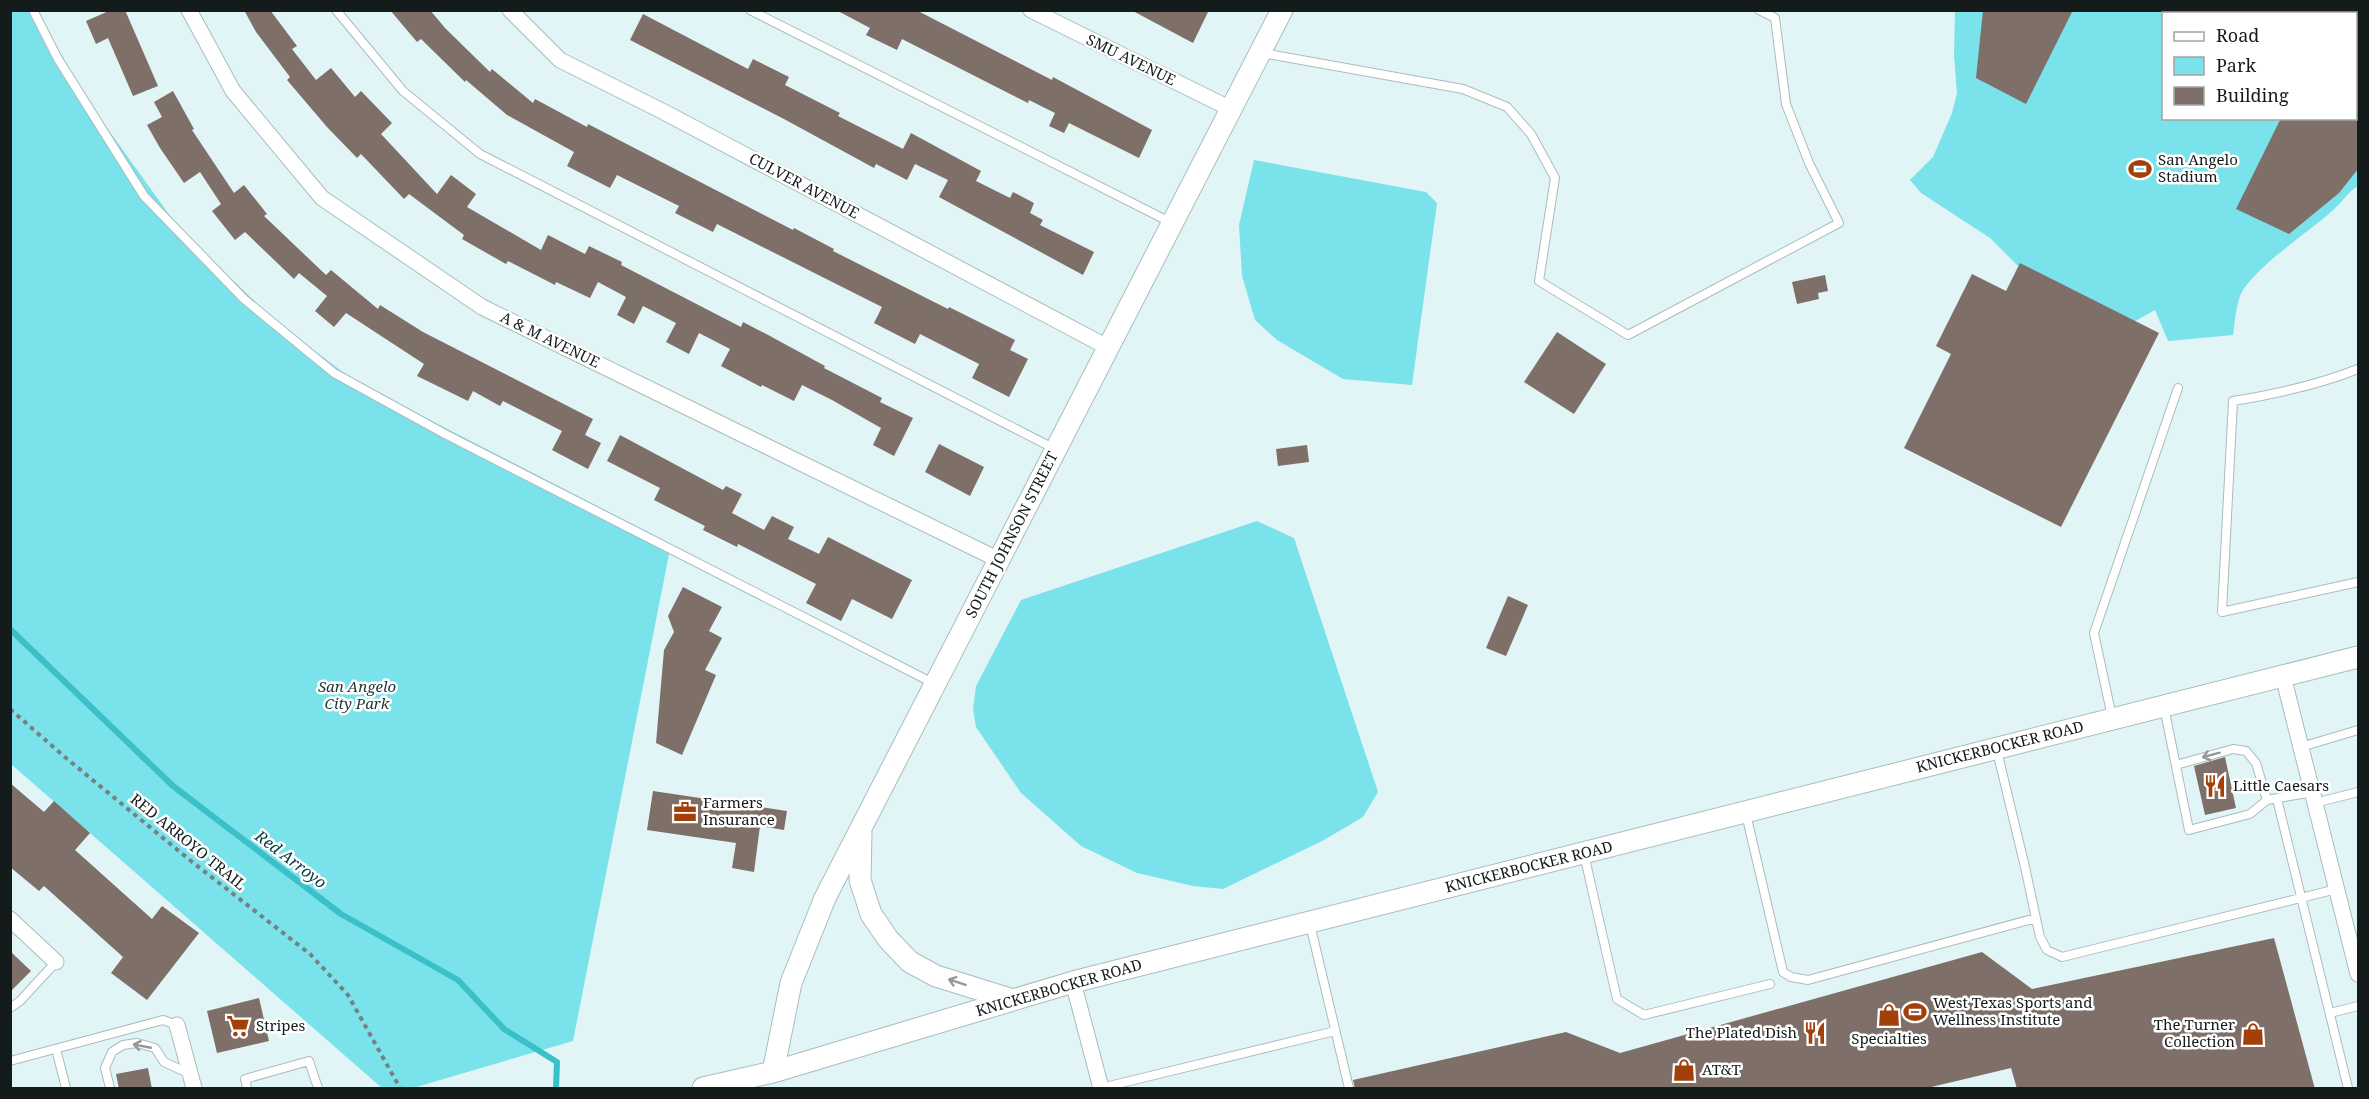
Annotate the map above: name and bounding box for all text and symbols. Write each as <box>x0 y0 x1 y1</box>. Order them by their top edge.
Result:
legend <box>2162 12 2357 120</box>
text: Road <box>2216 23 2259 47</box>
street label: SMU AVENUE <box>1083 29 1180 89</box>
text: Park <box>2216 53 2256 77</box>
text: Building <box>2216 83 2289 107</box>
street label: CULVER AVENUE <box>746 148 863 223</box>
place label: San Angelo Stadium <box>2158 149 2238 186</box>
sports icon: San Angelo Stadium <box>2127 156 2153 182</box>
street label: A & M AVENUE <box>498 306 603 372</box>
street label: SOUTH JOHNSON STREET <box>960 448 1062 621</box>
park label: San Angelo City Park <box>318 676 396 713</box>
street label: KNICKERBOCKER ROAD <box>1914 716 2086 777</box>
one-way arrow <box>2201 750 2220 762</box>
restaurant icon: Little Caesars <box>2202 773 2228 799</box>
place label: Little Caesars <box>2233 775 2329 795</box>
street label: RED ARROYO TRAIL <box>127 788 251 894</box>
place label: Farmers Insurance <box>703 792 775 829</box>
office icon: Farmers Insurance <box>672 799 698 825</box>
water label: Red Arroyo <box>250 824 331 893</box>
street label: KNICKERBOCKER ROAD <box>1443 836 1615 897</box>
street label: KNICKERBOCKER ROAD <box>973 954 1144 1020</box>
one-way arrow <box>948 976 967 987</box>
place label: West Texas Sports and Wellness Institute <box>1933 992 2092 1029</box>
sports icon: West Texas Sports and Wellness Institute <box>1902 999 1928 1025</box>
shop icon: Specialties <box>1876 1002 1902 1028</box>
supermarket icon: Stripes <box>225 1013 251 1039</box>
place label: The Turner Collection <box>2154 1014 2235 1051</box>
place label: Stripes <box>256 1015 306 1035</box>
restaurant icon: The Plated Dish <box>1802 1020 1828 1046</box>
shop icon: The Turner Collection <box>2240 1021 2266 1047</box>
place label: The Plated Dish <box>1686 1022 1797 1042</box>
place label: Specialties <box>1851 1028 1927 1048</box>
one-way arrow <box>133 1040 152 1051</box>
shop icon: AT&T <box>1671 1057 1697 1083</box>
place label: AT&T <box>1702 1059 1741 1079</box>

